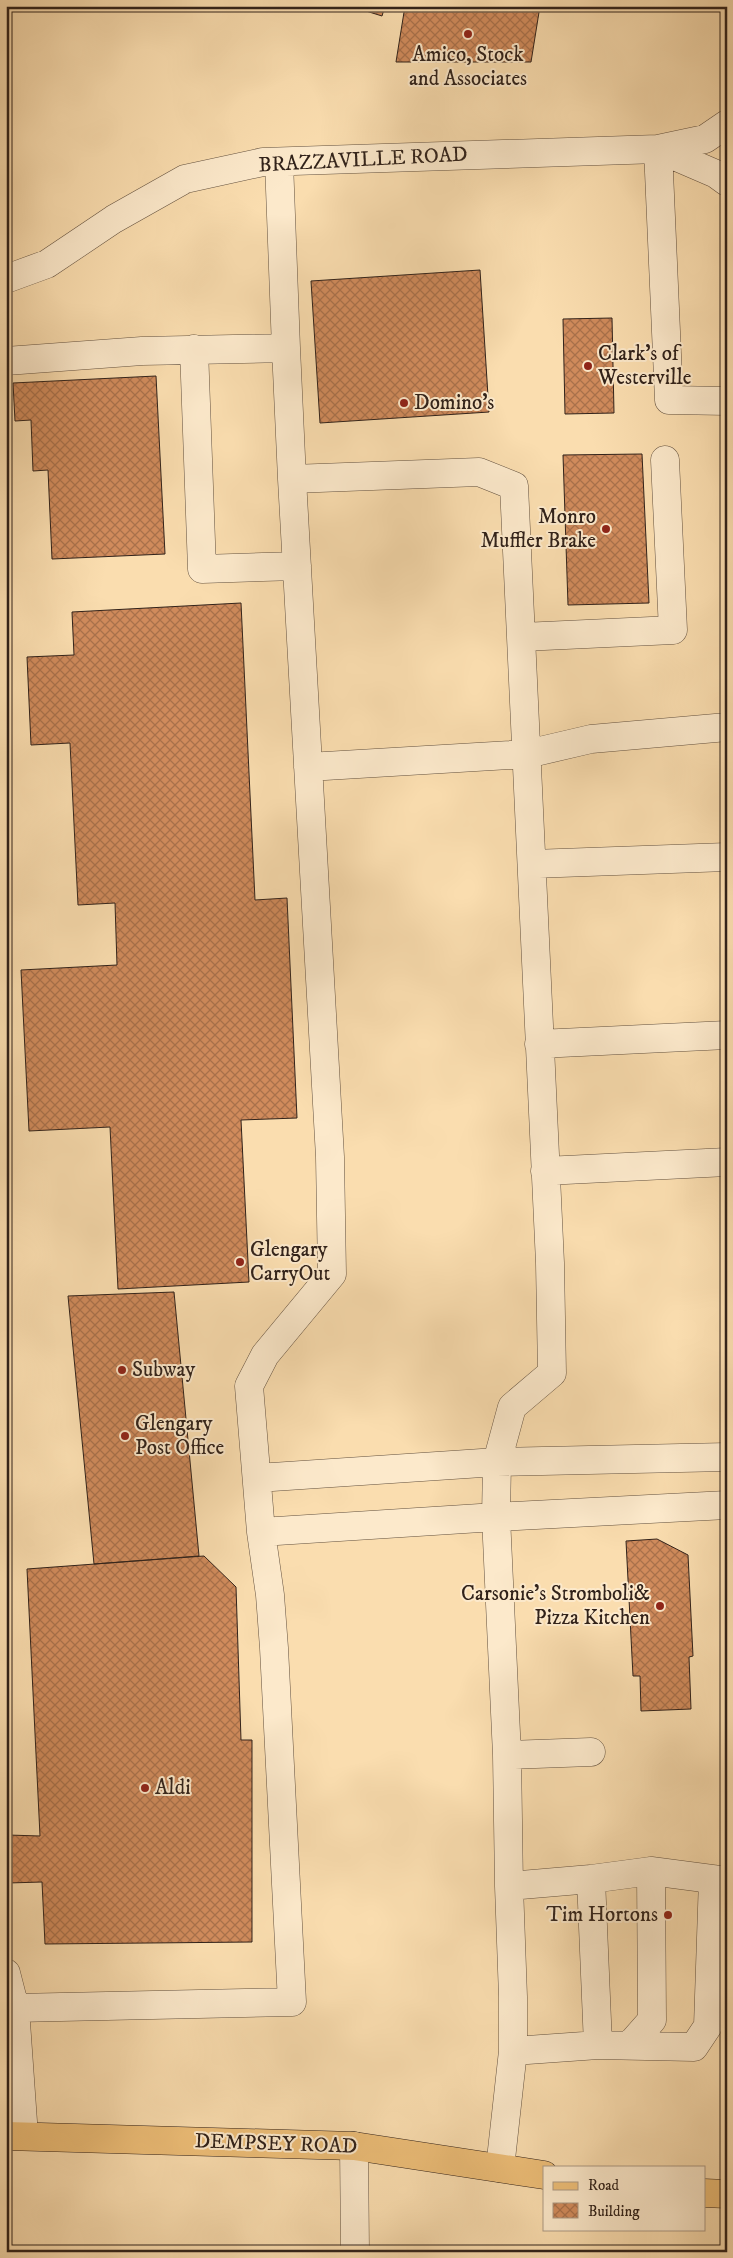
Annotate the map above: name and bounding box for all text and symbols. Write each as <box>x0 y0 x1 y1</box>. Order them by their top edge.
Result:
marker: Amico, Stock and Associates <box>462 28 474 40</box>
place label: Amico, Stock and Associates <box>409 42 527 92</box>
street label: BRAZZAVILLE ROAD <box>258 142 468 178</box>
place label: Clark's of Westerville <box>597 341 692 391</box>
marker: Clark's of Westerville <box>582 360 594 372</box>
place label: Domino's <box>414 390 494 416</box>
marker: Domino's <box>398 397 410 409</box>
place label: Monro Muffler Brake <box>480 504 596 554</box>
marker: Monro Muffler Brake <box>600 523 612 535</box>
place label: Glengary CarryOut <box>250 1237 331 1287</box>
marker: Glengary CarryOut <box>234 1256 246 1268</box>
place label: Subway <box>132 1357 196 1383</box>
marker: Subway <box>116 1364 128 1376</box>
place label: Glengary Post Office <box>135 1411 225 1461</box>
marker: Glengary Post Office <box>119 1430 131 1442</box>
place label: Carsonie's Stromboli& Pizza Kitchen <box>461 1581 650 1631</box>
marker: Carsonie's Stromboli& Pizza Kitchen <box>654 1600 666 1612</box>
place label: Aldi <box>155 1775 191 1801</box>
marker: Aldi <box>139 1782 151 1794</box>
place label: Tim Hortons <box>546 1902 658 1928</box>
marker: Tim Hortons <box>662 1909 674 1921</box>
street label: DEMPSEY ROAD <box>194 2128 358 2160</box>
legend <box>543 2166 706 2230</box>
text: Road <box>588 2176 620 2195</box>
text: Building <box>588 2202 640 2221</box>

